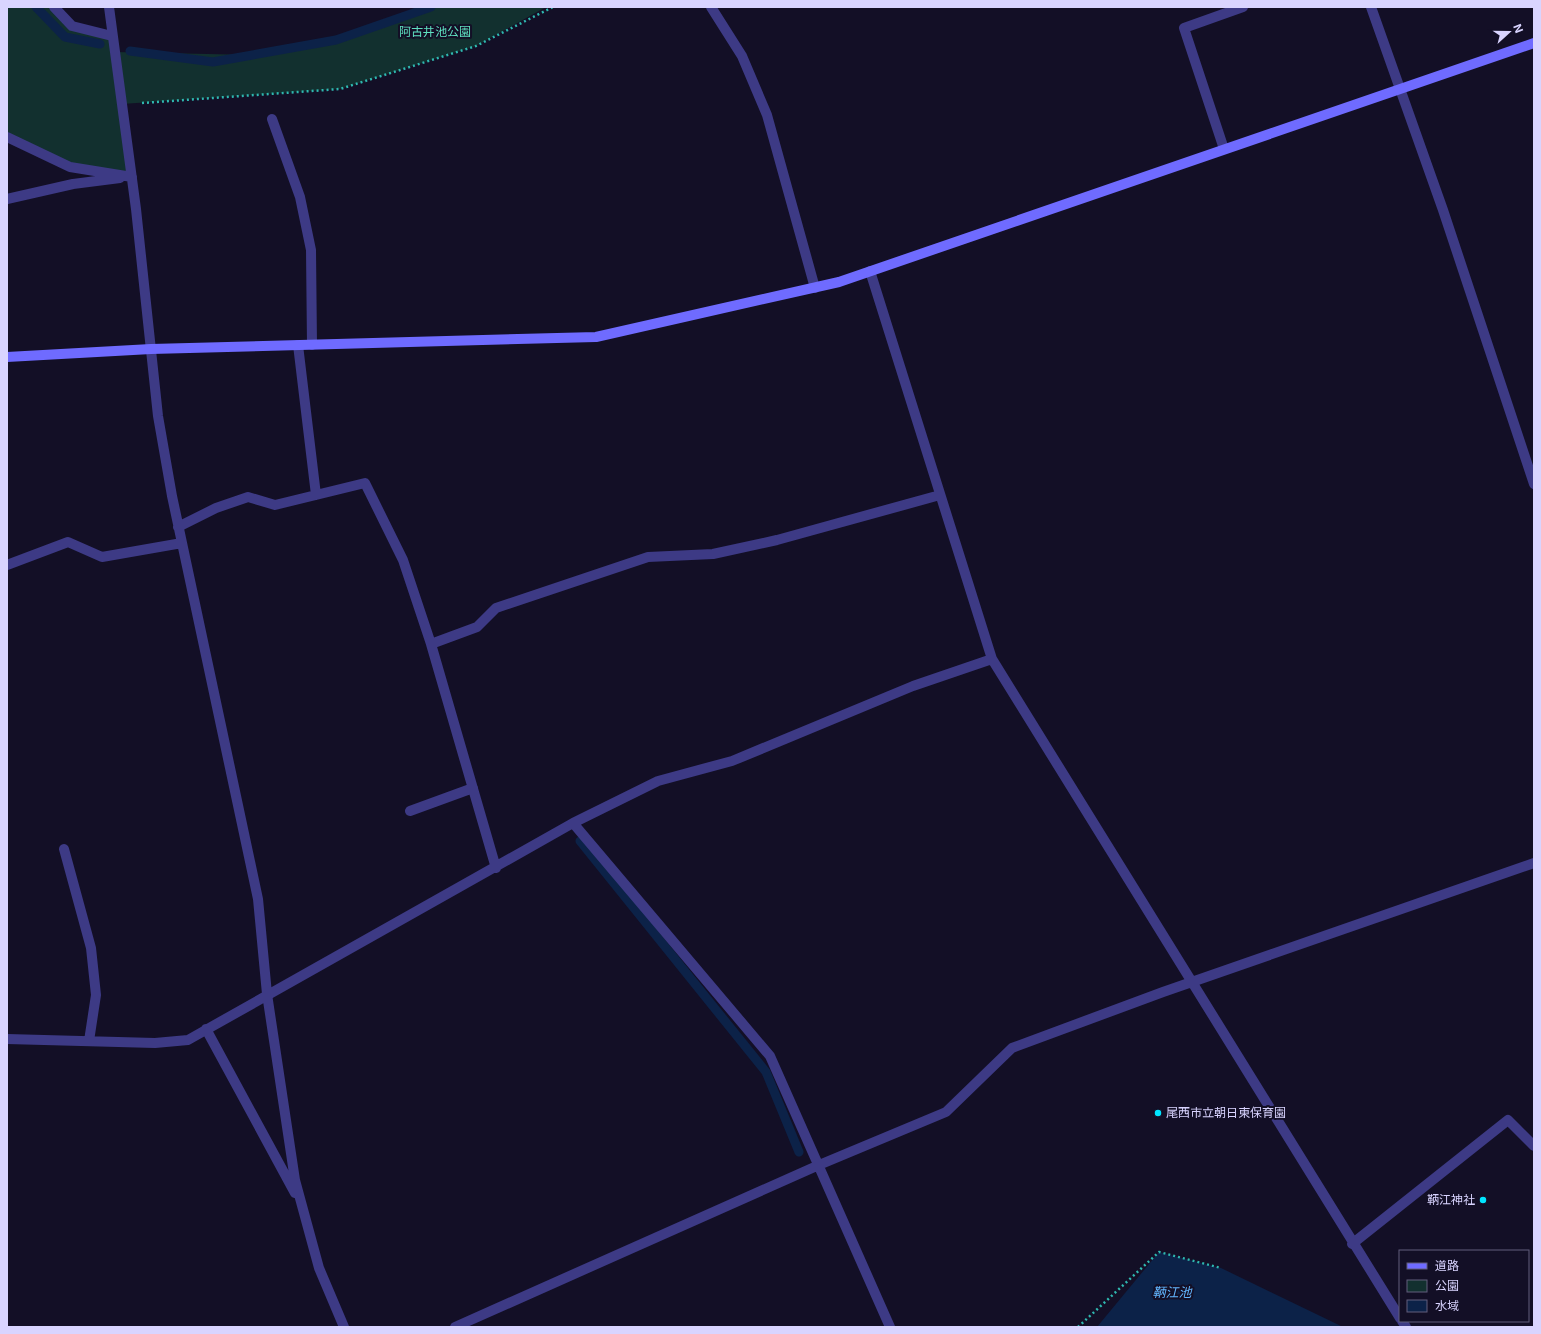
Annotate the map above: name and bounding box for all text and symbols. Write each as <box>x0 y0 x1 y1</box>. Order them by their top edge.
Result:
north arrow <box>1489 12 1529 52</box>
text: N <box>1510 22 1526 35</box>
park label: 阿古井池公園 <box>399 24 471 39</box>
place label: 尾西市立朝日東保育園 <box>1166 1105 1286 1120</box>
marker: 尾西市立朝日東保育園 <box>1153 1108 1163 1118</box>
place label: 鞆江神社 <box>1427 1192 1475 1207</box>
marker: 鞆江神社 <box>1478 1195 1488 1205</box>
legend <box>1399 1250 1529 1322</box>
text: 道路 <box>1435 1258 1459 1273</box>
text: 公園 <box>1435 1278 1459 1293</box>
water label: 鞆江池 <box>1152 1284 1193 1300</box>
text: 水域 <box>1435 1298 1459 1313</box>

